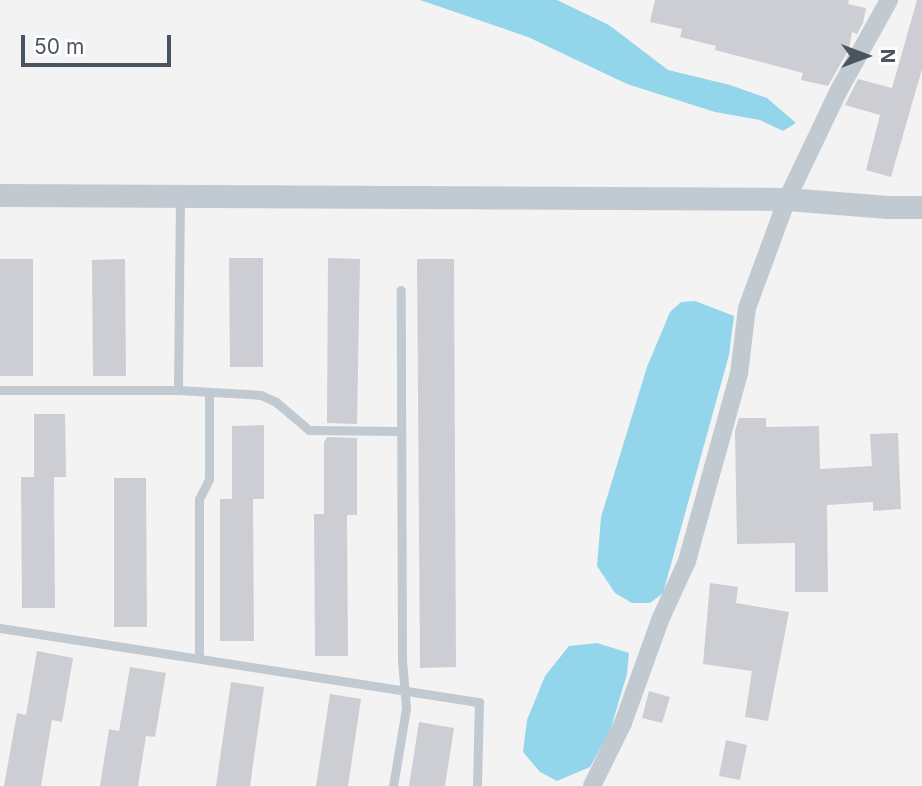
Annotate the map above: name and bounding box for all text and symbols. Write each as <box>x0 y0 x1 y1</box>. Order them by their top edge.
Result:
scale bar <box>24 21 175 65</box>
north arrow <box>831 21 901 91</box>
text: 50 m <box>34 34 84 59</box>
text: N <box>876 49 899 63</box>

